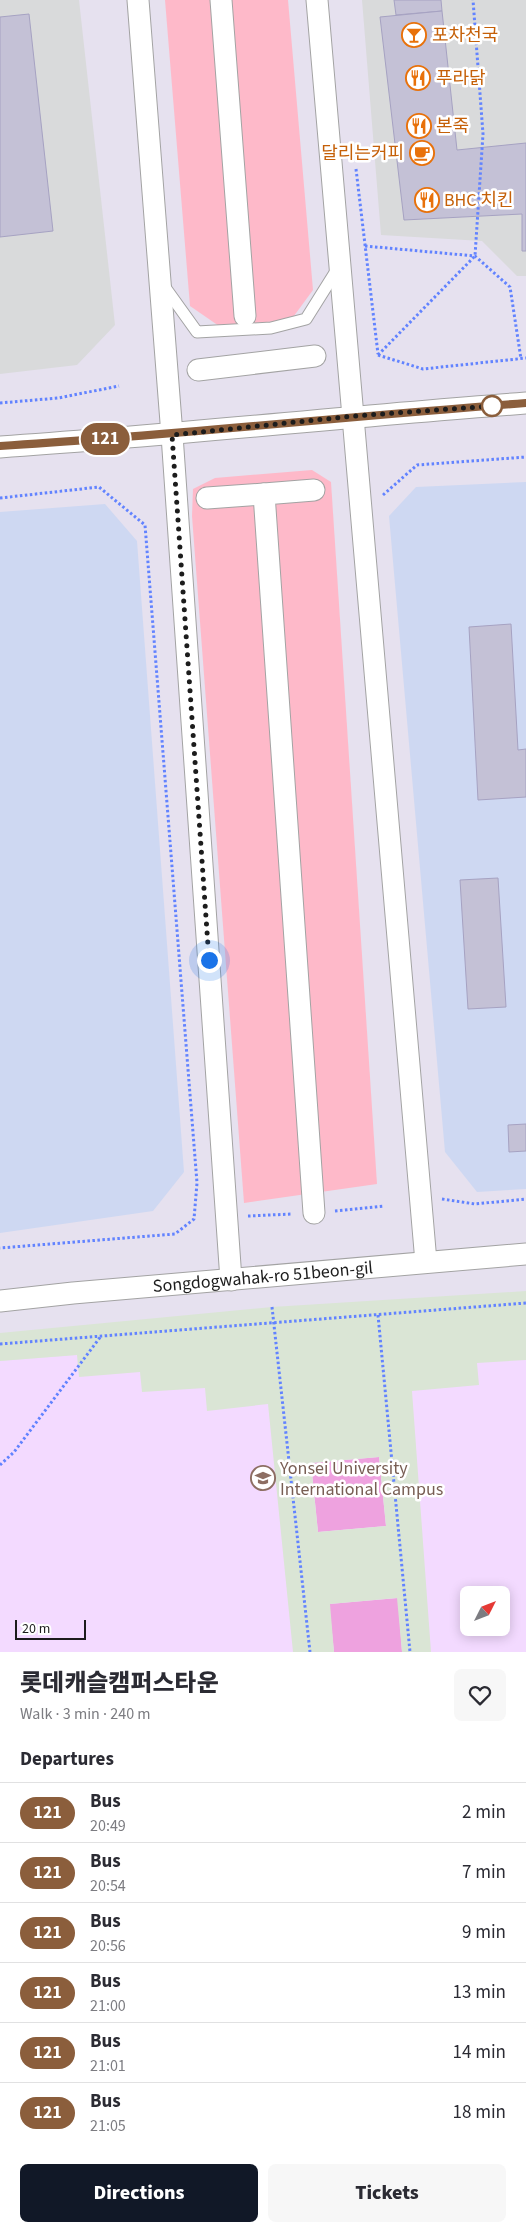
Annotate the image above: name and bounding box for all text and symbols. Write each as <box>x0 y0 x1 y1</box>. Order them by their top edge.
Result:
bar icon: 포차천국 <box>401 22 427 48</box>
place label: 포차천국 <box>432 23 498 48</box>
restaurant icon: 푸라닭 <box>405 65 431 91</box>
place label: 푸라닭 <box>436 66 486 91</box>
restaurant icon: 본죽 <box>406 113 432 139</box>
place label: 본죽 <box>436 114 469 139</box>
cafe icon: 달리는커피 <box>409 140 435 166</box>
place label: 달리는커피 <box>321 141 404 166</box>
restaurant icon: BHC 치킨 <box>414 187 440 213</box>
place label: BHC 치킨 <box>444 188 513 213</box>
unlabelled marker <box>481 395 503 417</box>
line badge: 121 <box>76 423 134 455</box>
text: 121 <box>91 426 119 451</box>
your location <box>197 948 222 973</box>
street label: Songdogwahak-ro 51beon-gil <box>152 1255 374 1299</box>
place label: Yonsei University International Campus <box>279 1456 443 1502</box>
school or university icon: Yonsei University International Campus <box>250 1465 276 1491</box>
north arrow <box>460 1586 510 1636</box>
map controls <box>460 1586 510 1636</box>
scale bar <box>15 1617 86 1640</box>
text: 20 m <box>22 1619 50 1639</box>
text: 롯데캐슬캠퍼스타운 <box>20 1666 219 1701</box>
button: heart <box>454 1669 506 1721</box>
text: Walk · 3 min · 240 m <box>20 1703 151 1725</box>
text: Departures <box>20 1746 114 1773</box>
text: Bus <box>90 1788 121 1815</box>
text: 2 min <box>462 1799 506 1826</box>
text: 121 <box>33 1800 62 1825</box>
text: 20:49 <box>90 1815 126 1837</box>
text: Bus <box>90 1848 121 1875</box>
text: 7 min <box>462 1859 506 1886</box>
text: 121 <box>33 1860 62 1885</box>
text: 20:54 <box>90 1875 126 1897</box>
text: Bus <box>90 1908 121 1935</box>
text: 9 min <box>462 1919 506 1946</box>
text: 121 <box>33 1920 62 1945</box>
text: 20:56 <box>90 1935 126 1957</box>
text: Bus <box>90 1968 121 1995</box>
text: 13 min <box>452 1979 506 2006</box>
text: 121 <box>33 1980 62 2005</box>
text: 21:00 <box>90 1995 126 2017</box>
text: Bus <box>90 2028 121 2055</box>
text: 14 min <box>452 2039 506 2066</box>
text: 121 <box>33 2040 62 2065</box>
text: 21:01 <box>90 2055 126 2077</box>
text: Bus <box>90 2088 121 2115</box>
text: 18 min <box>452 2099 506 2126</box>
text: 121 <box>33 2100 62 2125</box>
text: 21:05 <box>90 2115 126 2137</box>
button: Directions <box>20 2164 258 2222</box>
button: Tickets <box>268 2164 506 2222</box>

